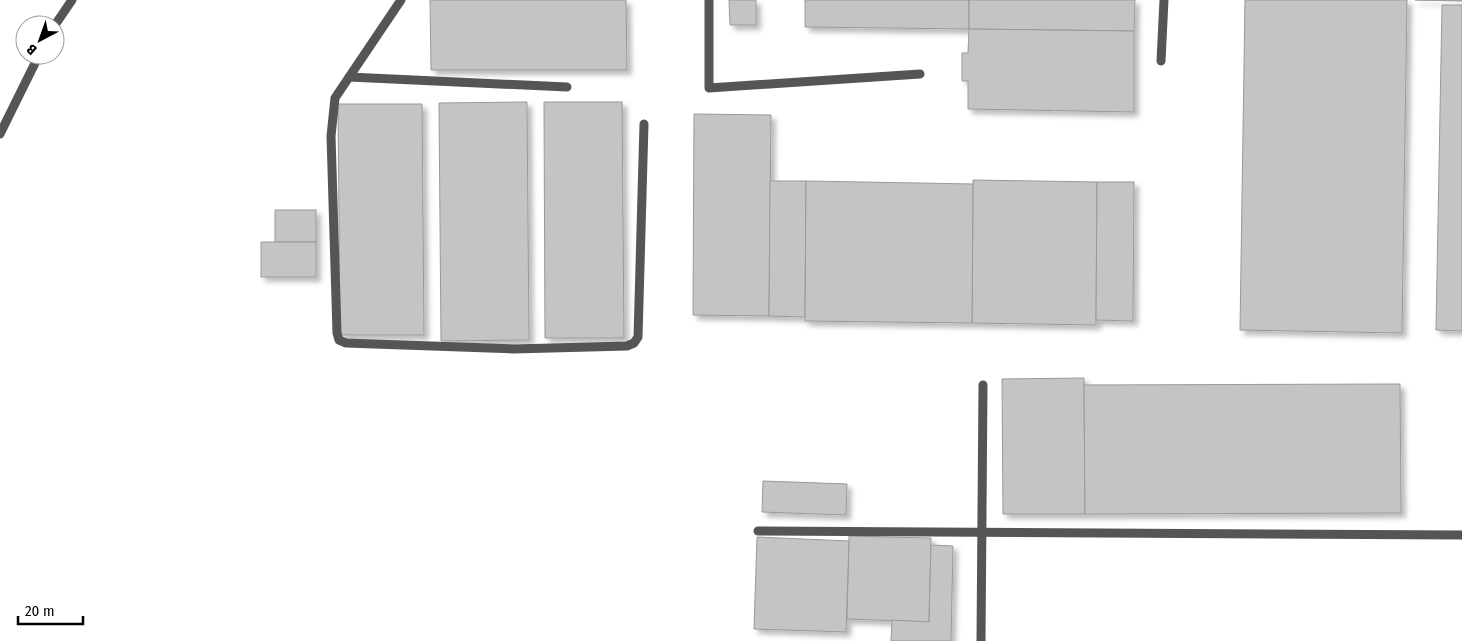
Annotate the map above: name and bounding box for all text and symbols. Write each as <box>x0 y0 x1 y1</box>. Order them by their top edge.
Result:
north arrow <box>15 15 65 65</box>
text: B <box>23 40 40 58</box>
scale bar <box>18 594 82 626</box>
text: 20 m <box>25 602 55 620</box>

